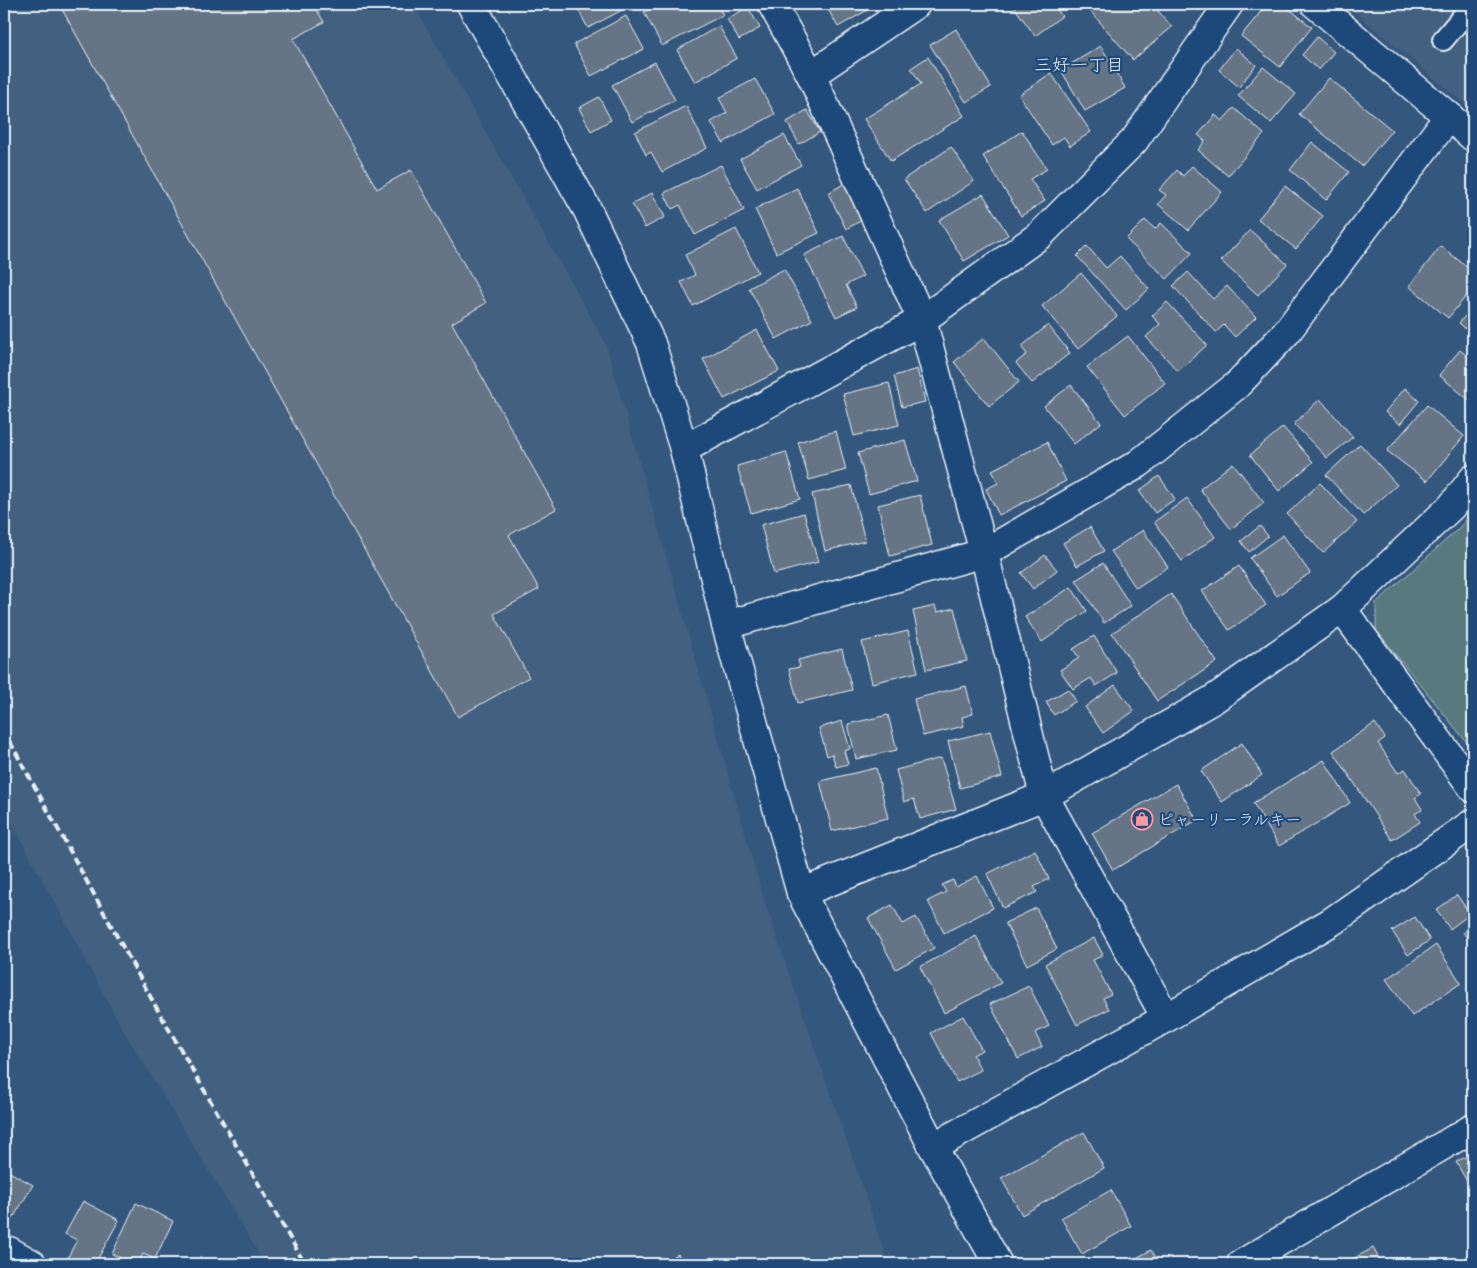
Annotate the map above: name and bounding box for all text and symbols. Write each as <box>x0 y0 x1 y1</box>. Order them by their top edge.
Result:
district label: 三好一丁目 <box>1034 54 1124 76</box>
shop icon: ピャーリーラルキー <box>1130 807 1154 831</box>
place label: ピャーリーラルキー <box>1158 810 1301 829</box>

